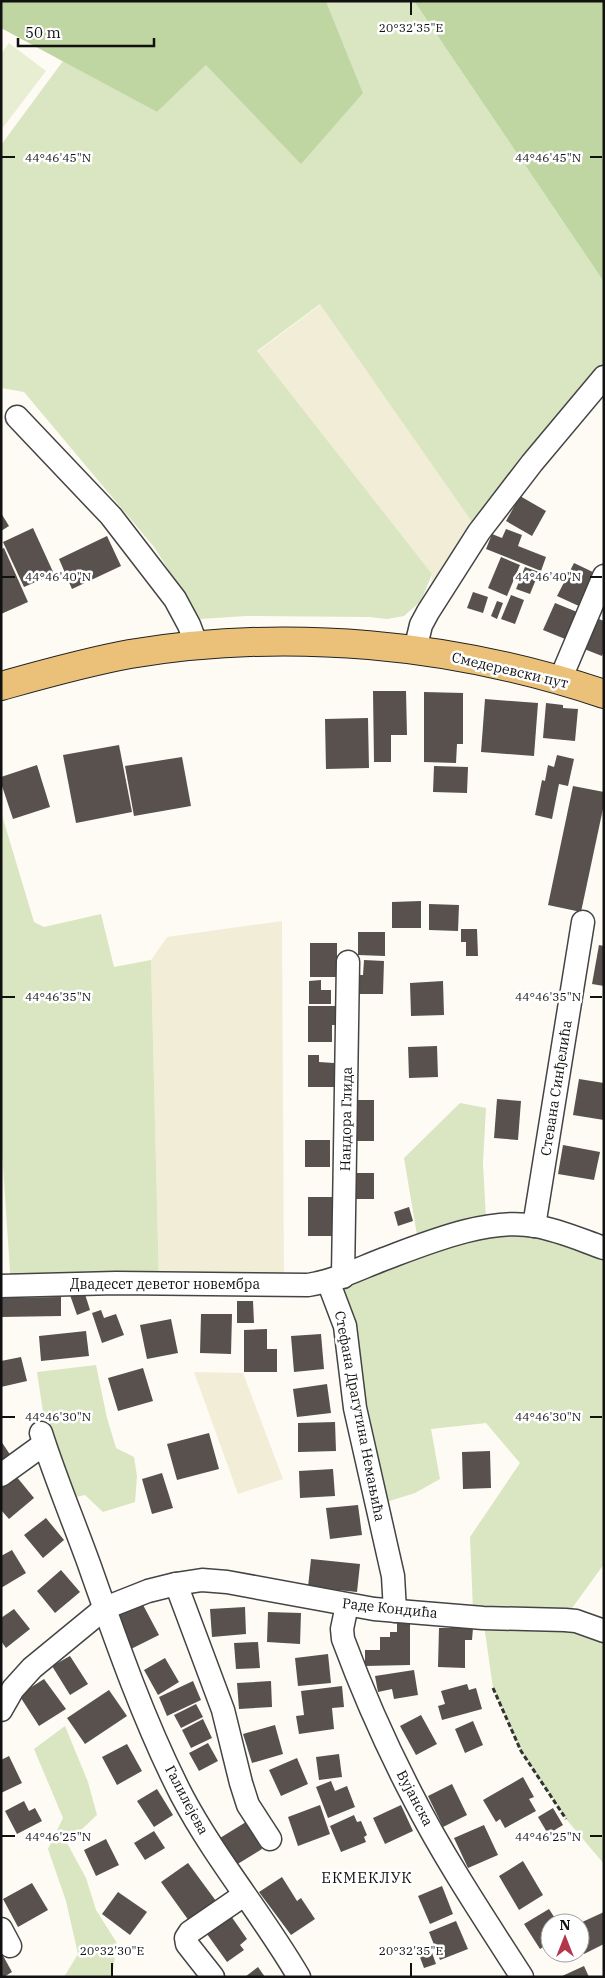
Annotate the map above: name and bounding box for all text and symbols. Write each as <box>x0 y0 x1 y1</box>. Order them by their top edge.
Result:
scale bar <box>18 15 154 47</box>
text: 20°32'35"E <box>379 20 443 35</box>
text: 50 m <box>25 23 61 42</box>
text: 44°46'45"N <box>25 150 91 165</box>
text: 44°46'45"N <box>515 150 581 165</box>
text: 44°46'40"N <box>25 569 91 584</box>
text: 44°46'40"N <box>515 569 581 584</box>
street label: Смедеревски пут <box>450 648 570 692</box>
text: 44°46'35"N <box>25 989 91 1004</box>
text: 44°46'35"N <box>515 989 581 1004</box>
street label: Стевана Синђелића <box>536 1019 576 1157</box>
street label: Нандора Глида <box>336 1066 356 1171</box>
street label: Двадесет деветог новембра <box>70 1275 260 1293</box>
street label: Стефана Драгутина Немањића <box>331 1309 389 1523</box>
text: 44°46'30"N <box>25 1409 91 1424</box>
text: 44°46'30"N <box>515 1409 581 1424</box>
street label: Раде Кондића <box>341 1594 439 1622</box>
street label: Галилејева <box>161 1762 213 1838</box>
street label: Вујанска <box>393 1767 437 1829</box>
text: 44°46'25"N <box>25 1829 91 1844</box>
text: 44°46'25"N <box>515 1829 581 1844</box>
district label: ЕКМЕКЛУК <box>321 1868 413 1887</box>
north arrow <box>540 1913 590 1963</box>
text: N <box>559 1916 571 1934</box>
text: 20°32'30"E <box>80 1943 144 1958</box>
text: 20°32'35"E <box>379 1943 443 1958</box>

